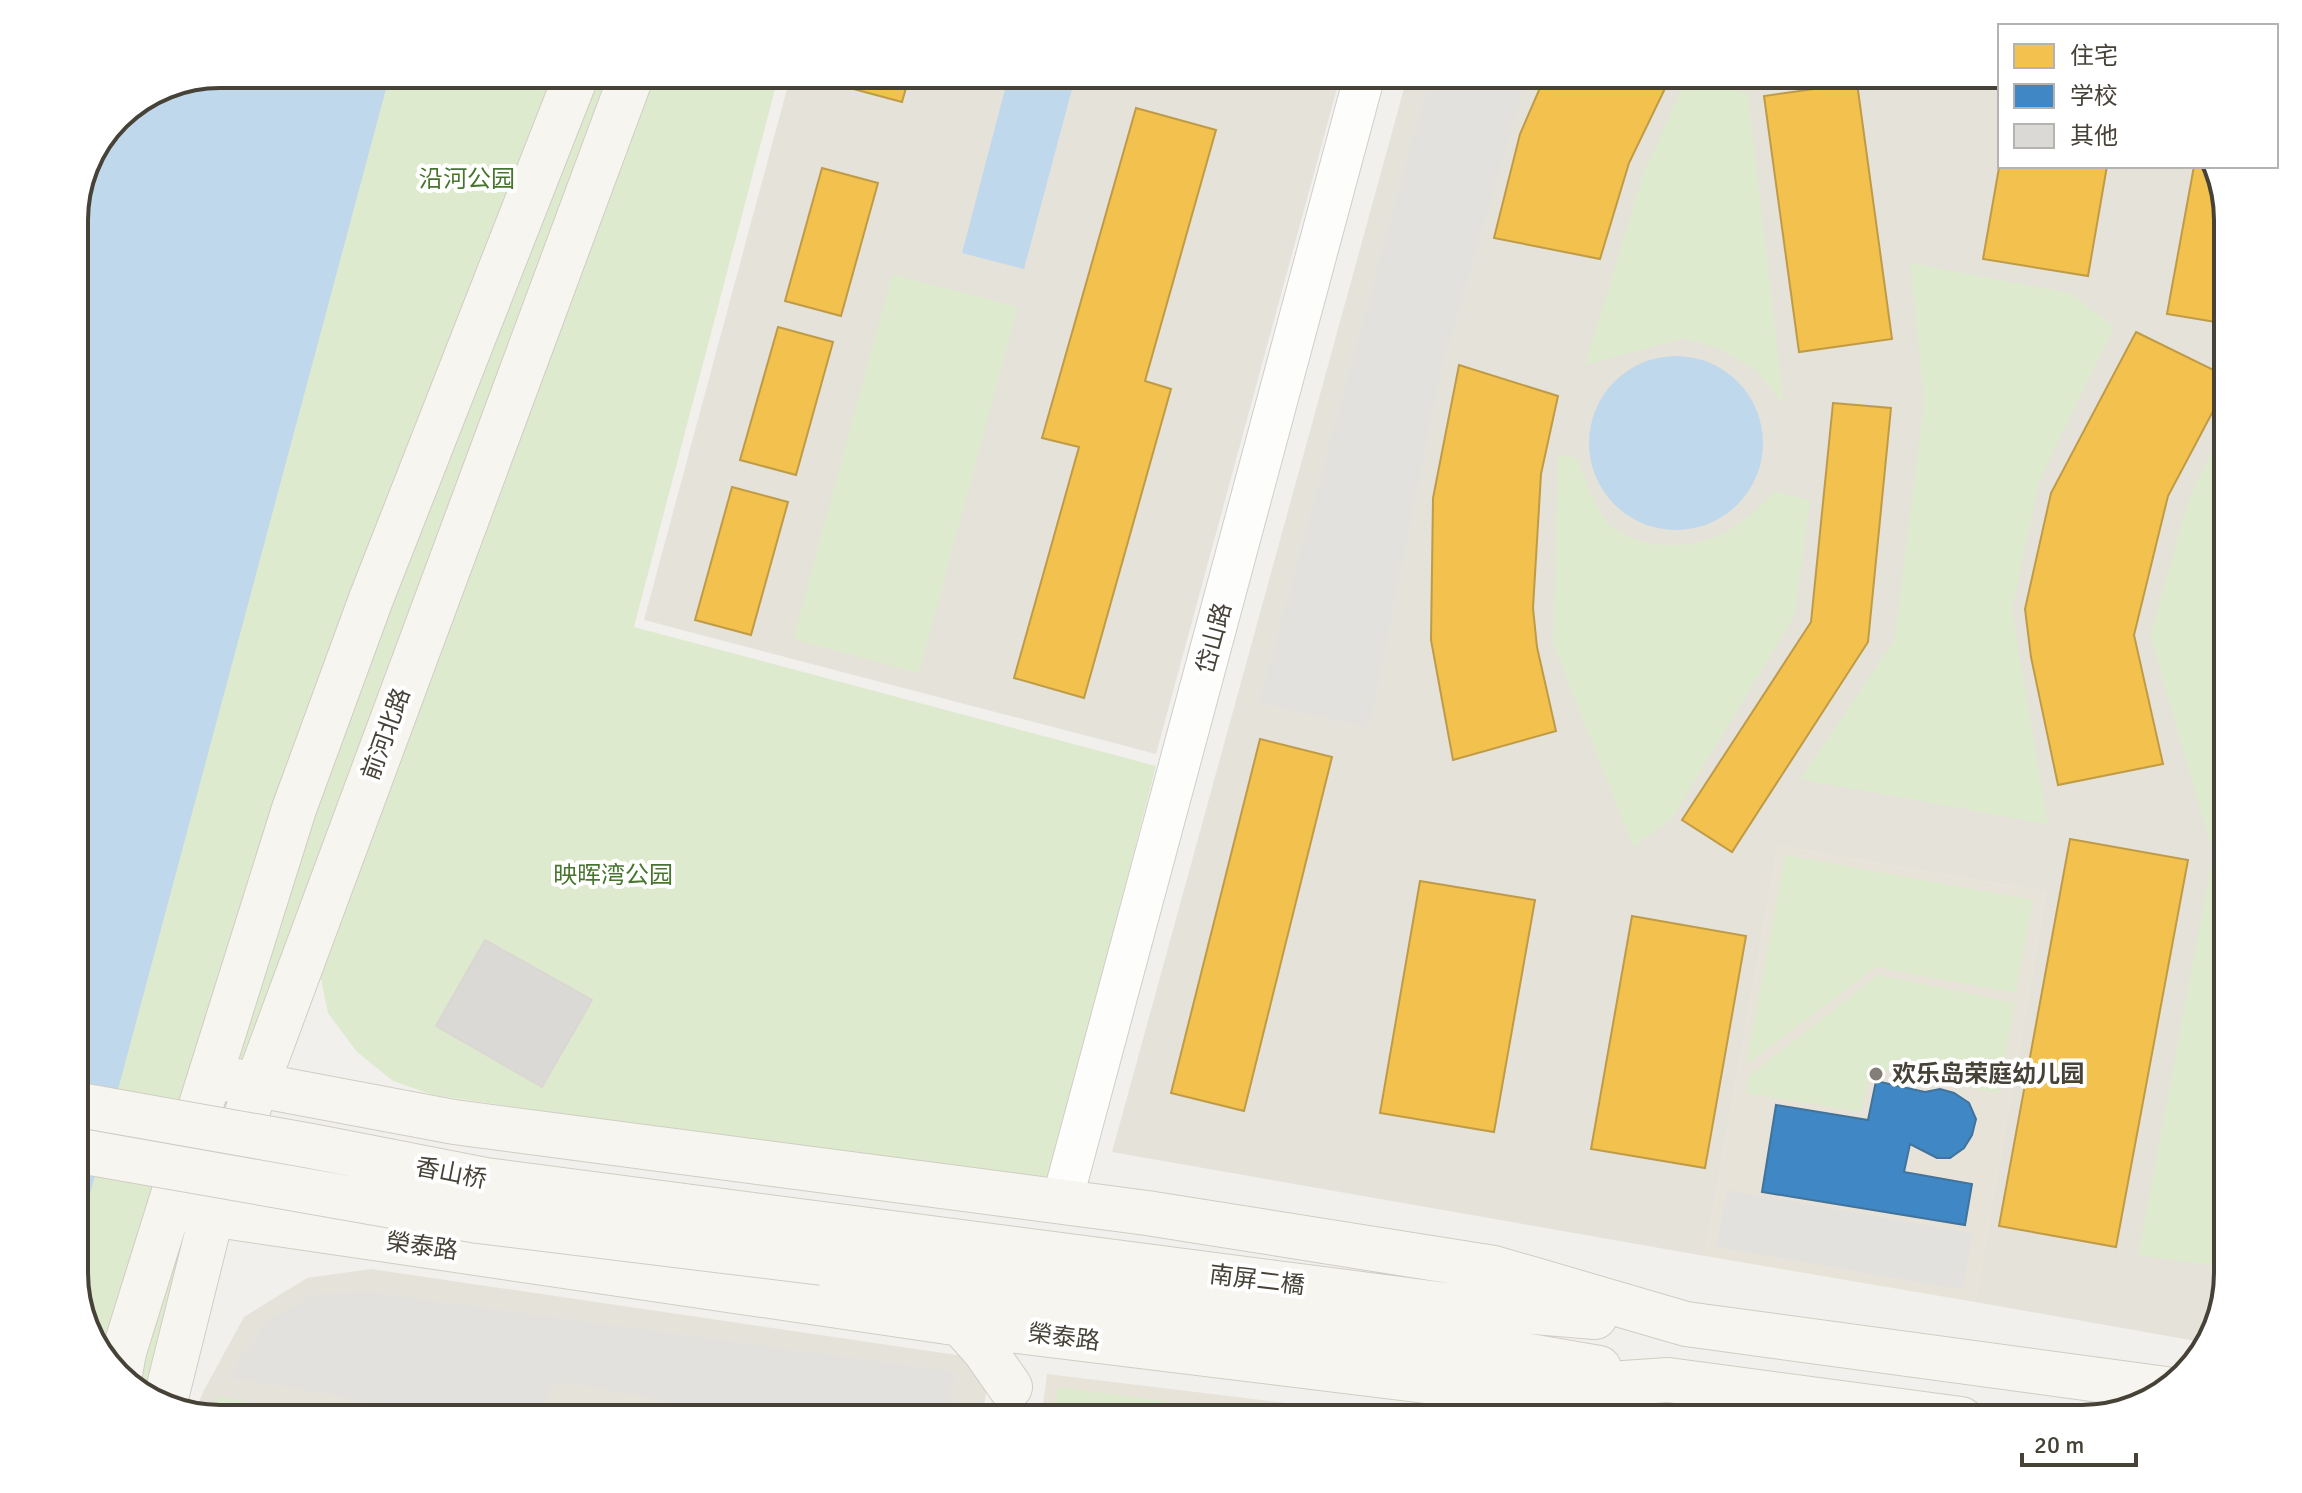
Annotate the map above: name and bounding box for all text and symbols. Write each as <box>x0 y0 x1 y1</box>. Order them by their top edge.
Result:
legend <box>1998 24 2278 168</box>
text: 住宅 <box>2070 41 2118 71</box>
text: 学校 <box>2070 81 2118 111</box>
text: 其他 <box>2070 121 2118 151</box>
park label: 沿河公园 <box>419 164 515 194</box>
street label: 岱山路 <box>1190 599 1238 677</box>
street label: 前河北路 <box>355 684 417 784</box>
park label: 映晖湾公园 <box>553 860 673 890</box>
place label: 欢乐岛荣庭幼儿园 <box>1892 1059 2084 1089</box>
marker: 欢乐岛荣庭幼儿园 <box>1867 1065 1885 1083</box>
street label: 香山桥 <box>413 1151 489 1195</box>
street label: 榮泰路 <box>384 1226 460 1266</box>
street label: 南屏二橋 <box>1208 1259 1306 1301</box>
street label: 榮泰路 <box>1026 1318 1102 1356</box>
scale bar <box>2022 1417 2136 1467</box>
text: 20 m <box>2034 1430 2084 1460</box>

